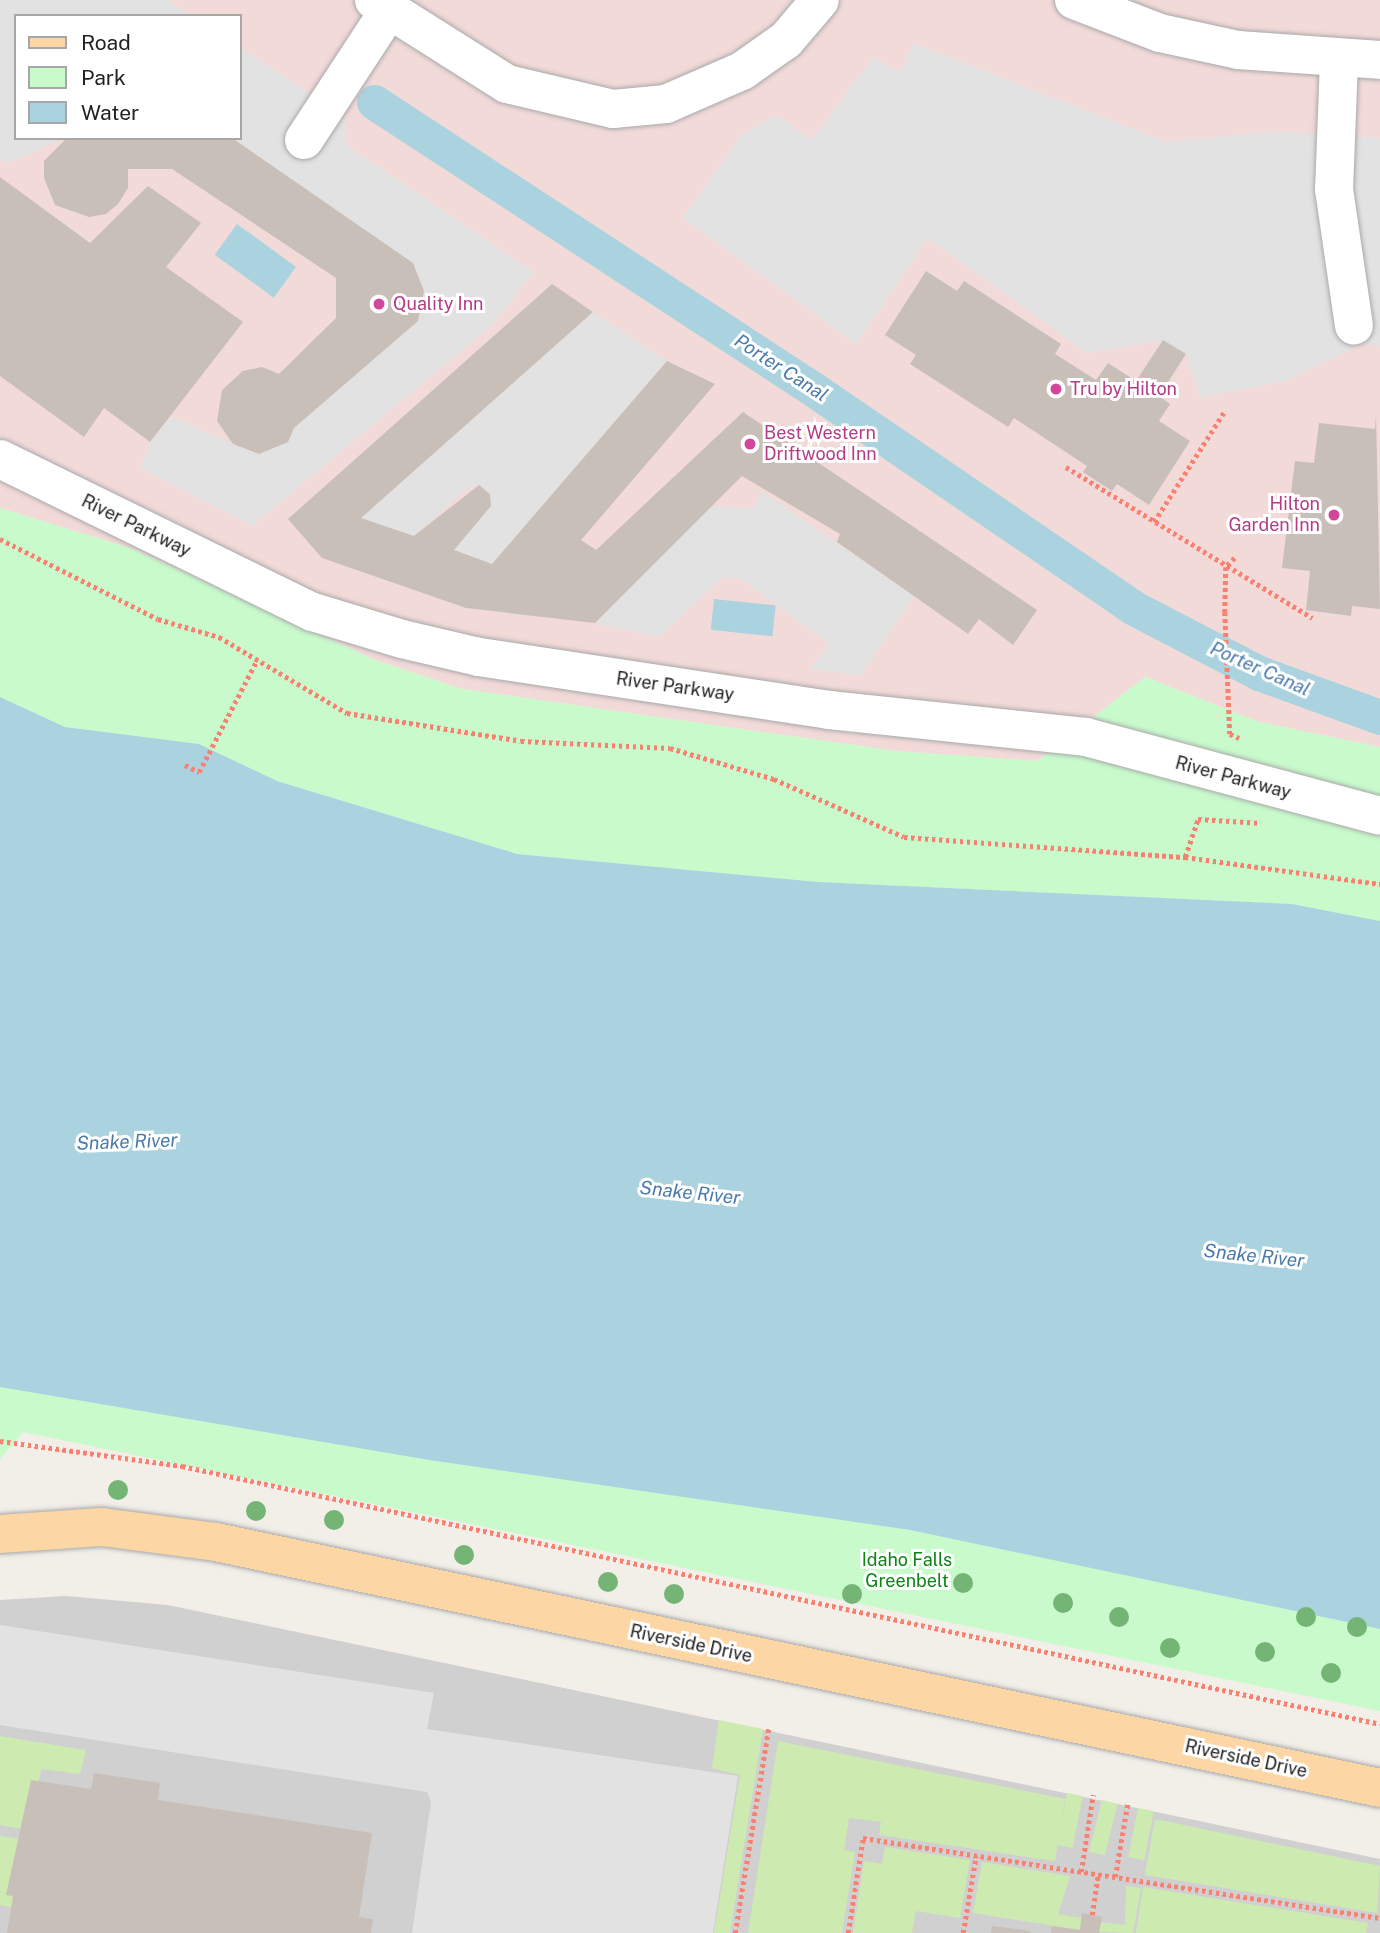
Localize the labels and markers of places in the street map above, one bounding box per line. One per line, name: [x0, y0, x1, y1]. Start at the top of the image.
place label: Quality Inn: [393, 293, 484, 315]
marker: Quality Inn: [371, 296, 387, 312]
place label: Tru by Hilton: [1070, 378, 1177, 400]
marker: Tru by Hilton: [1048, 381, 1064, 397]
place label: Best Western Driftwood Inn: [764, 423, 877, 466]
marker: Best Western Driftwood Inn: [742, 436, 758, 452]
place label: Hilton Garden Inn: [1228, 494, 1320, 536]
marker: Hilton Garden Inn: [1326, 507, 1342, 523]

